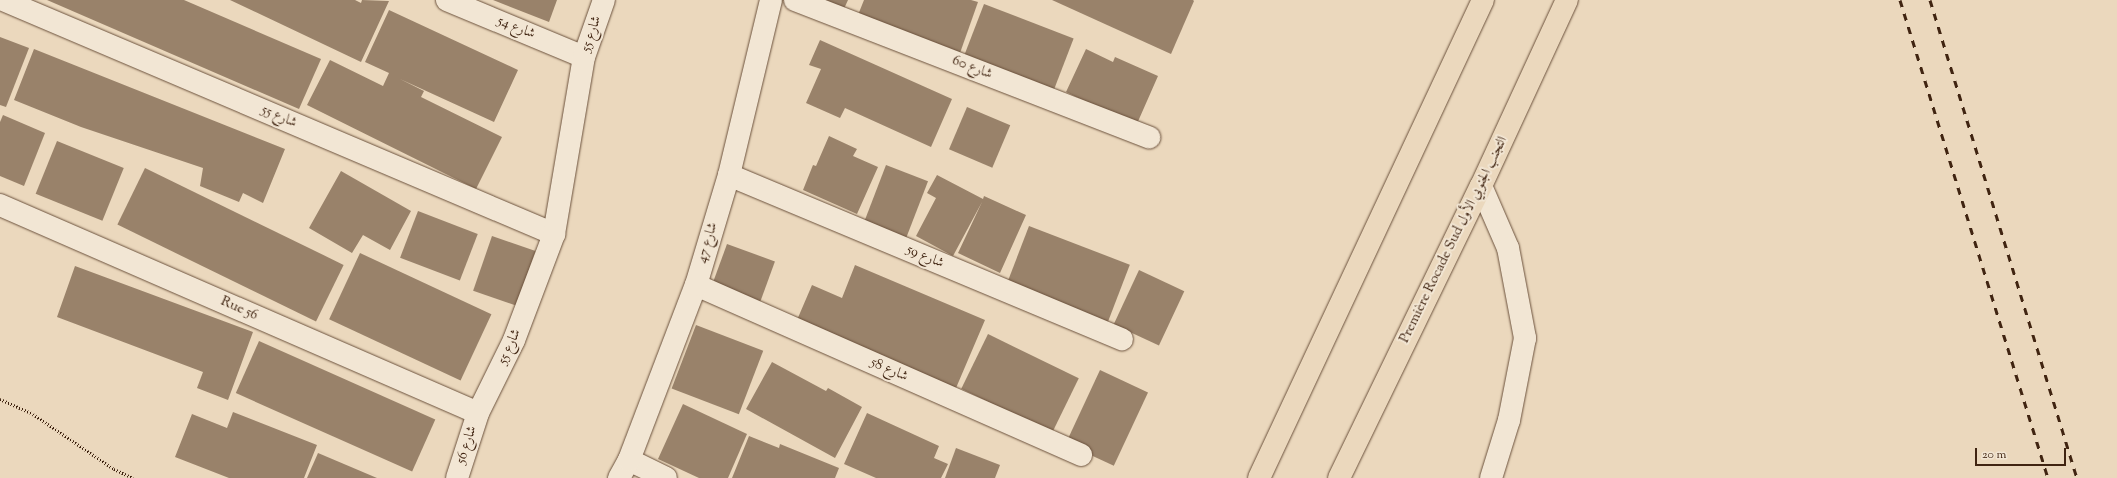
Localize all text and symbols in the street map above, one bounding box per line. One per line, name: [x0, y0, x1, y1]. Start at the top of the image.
street label: شارع 54: [495, 13, 537, 43]
street label: شارع 55: [578, 14, 606, 54]
street label: شارع 60: [950, 53, 994, 83]
street label: شارع 55: [259, 102, 299, 132]
street label: Première Rocade Sud التجنب الجنوبي الأول: [1397, 134, 1511, 346]
street label: شارع 47: [694, 221, 722, 265]
street label: شارع 59: [904, 242, 946, 272]
street label: Rue 56: [218, 293, 260, 325]
street label: شارع 55: [495, 327, 525, 367]
street label: شارع 58: [868, 354, 910, 386]
street label: شارع 56: [453, 424, 481, 466]
scale bar: [1977, 440, 2068, 466]
text: 20 m: [1982, 446, 2006, 464]

